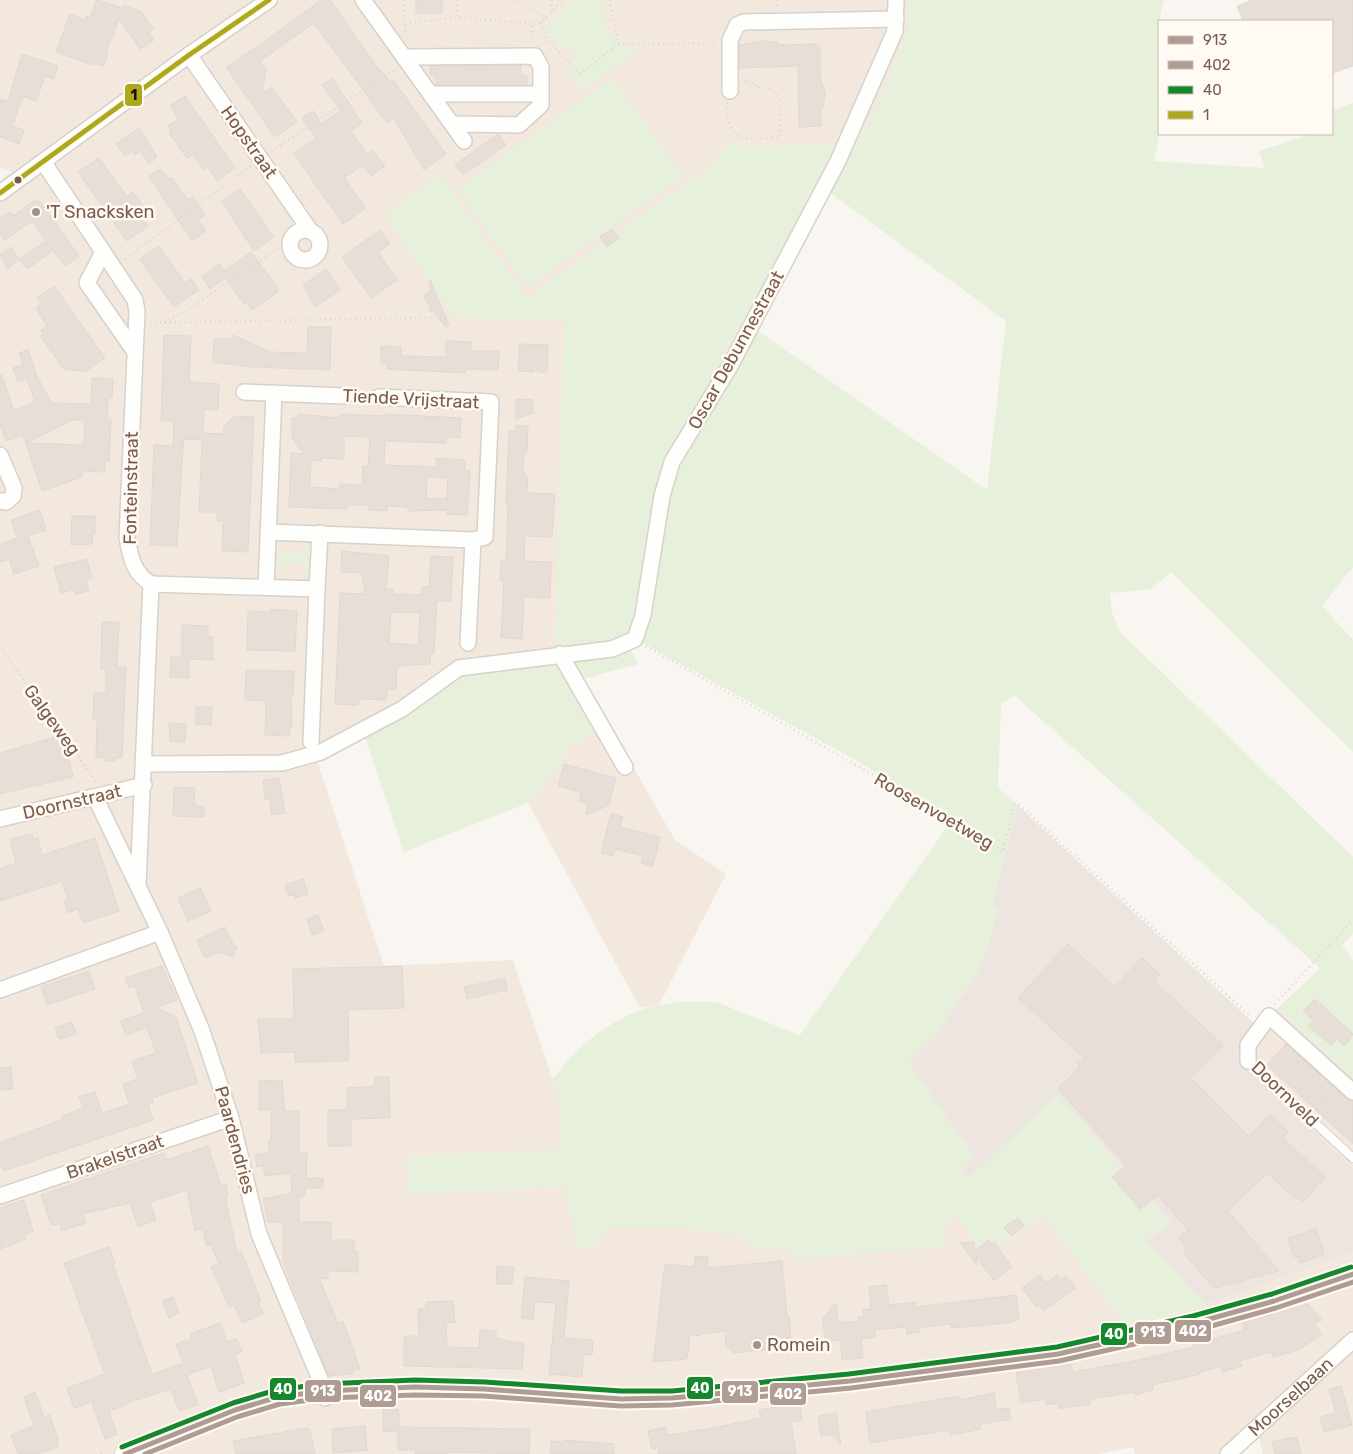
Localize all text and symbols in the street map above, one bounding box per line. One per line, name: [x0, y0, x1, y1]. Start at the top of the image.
legend: [1158, 20, 1333, 135]
text: 913: [1203, 31, 1227, 49]
text: 402: [1203, 56, 1231, 74]
text: 40: [1203, 81, 1222, 99]
line badge: 1: [124, 83, 143, 107]
text: 1: [131, 87, 138, 104]
street label: Hopstraat: [216, 101, 282, 183]
text: 1: [1203, 106, 1209, 124]
unlabelled marker: [13, 175, 23, 185]
place label: 'T Snacksken: [46, 201, 154, 223]
marker: 'T Snacksken: [30, 206, 42, 218]
street label: Oscar Debunnestraat: [683, 267, 789, 433]
street label: Tiende Vrijstraat: [342, 384, 480, 414]
street label: Fonteinstraat: [119, 431, 143, 545]
street label: Galgeweg: [19, 680, 85, 760]
street label: Roosenvoetweg: [870, 768, 998, 854]
street label: Doornstraat: [21, 780, 123, 824]
street label: Doornveld: [1247, 1056, 1323, 1132]
street label: Paardendries: [210, 1084, 260, 1196]
street label: Brakelstraat: [63, 1130, 167, 1184]
line badge: 402: [1174, 1319, 1212, 1343]
line badge: 913: [1134, 1321, 1172, 1345]
line badge: 40: [1100, 1322, 1128, 1346]
text: 402: [1179, 1323, 1207, 1340]
text: 913: [1140, 1324, 1166, 1341]
text: 40: [1104, 1326, 1124, 1343]
place label: Romein: [767, 1334, 830, 1356]
marker: Romein: [751, 1339, 763, 1351]
street label: Moorselbaan: [1244, 1353, 1338, 1441]
line badge: 40: [686, 1376, 714, 1400]
line badge: 40: [269, 1377, 297, 1401]
line badge: 913: [304, 1379, 342, 1403]
text: 40: [690, 1380, 710, 1397]
line badge: 913: [721, 1380, 759, 1404]
text: 40: [273, 1381, 293, 1398]
line badge: 402: [769, 1382, 807, 1406]
text: 913: [310, 1383, 336, 1400]
text: 913: [727, 1383, 753, 1400]
line badge: 402: [359, 1384, 397, 1408]
text: 402: [774, 1386, 802, 1403]
text: 402: [364, 1388, 392, 1405]

